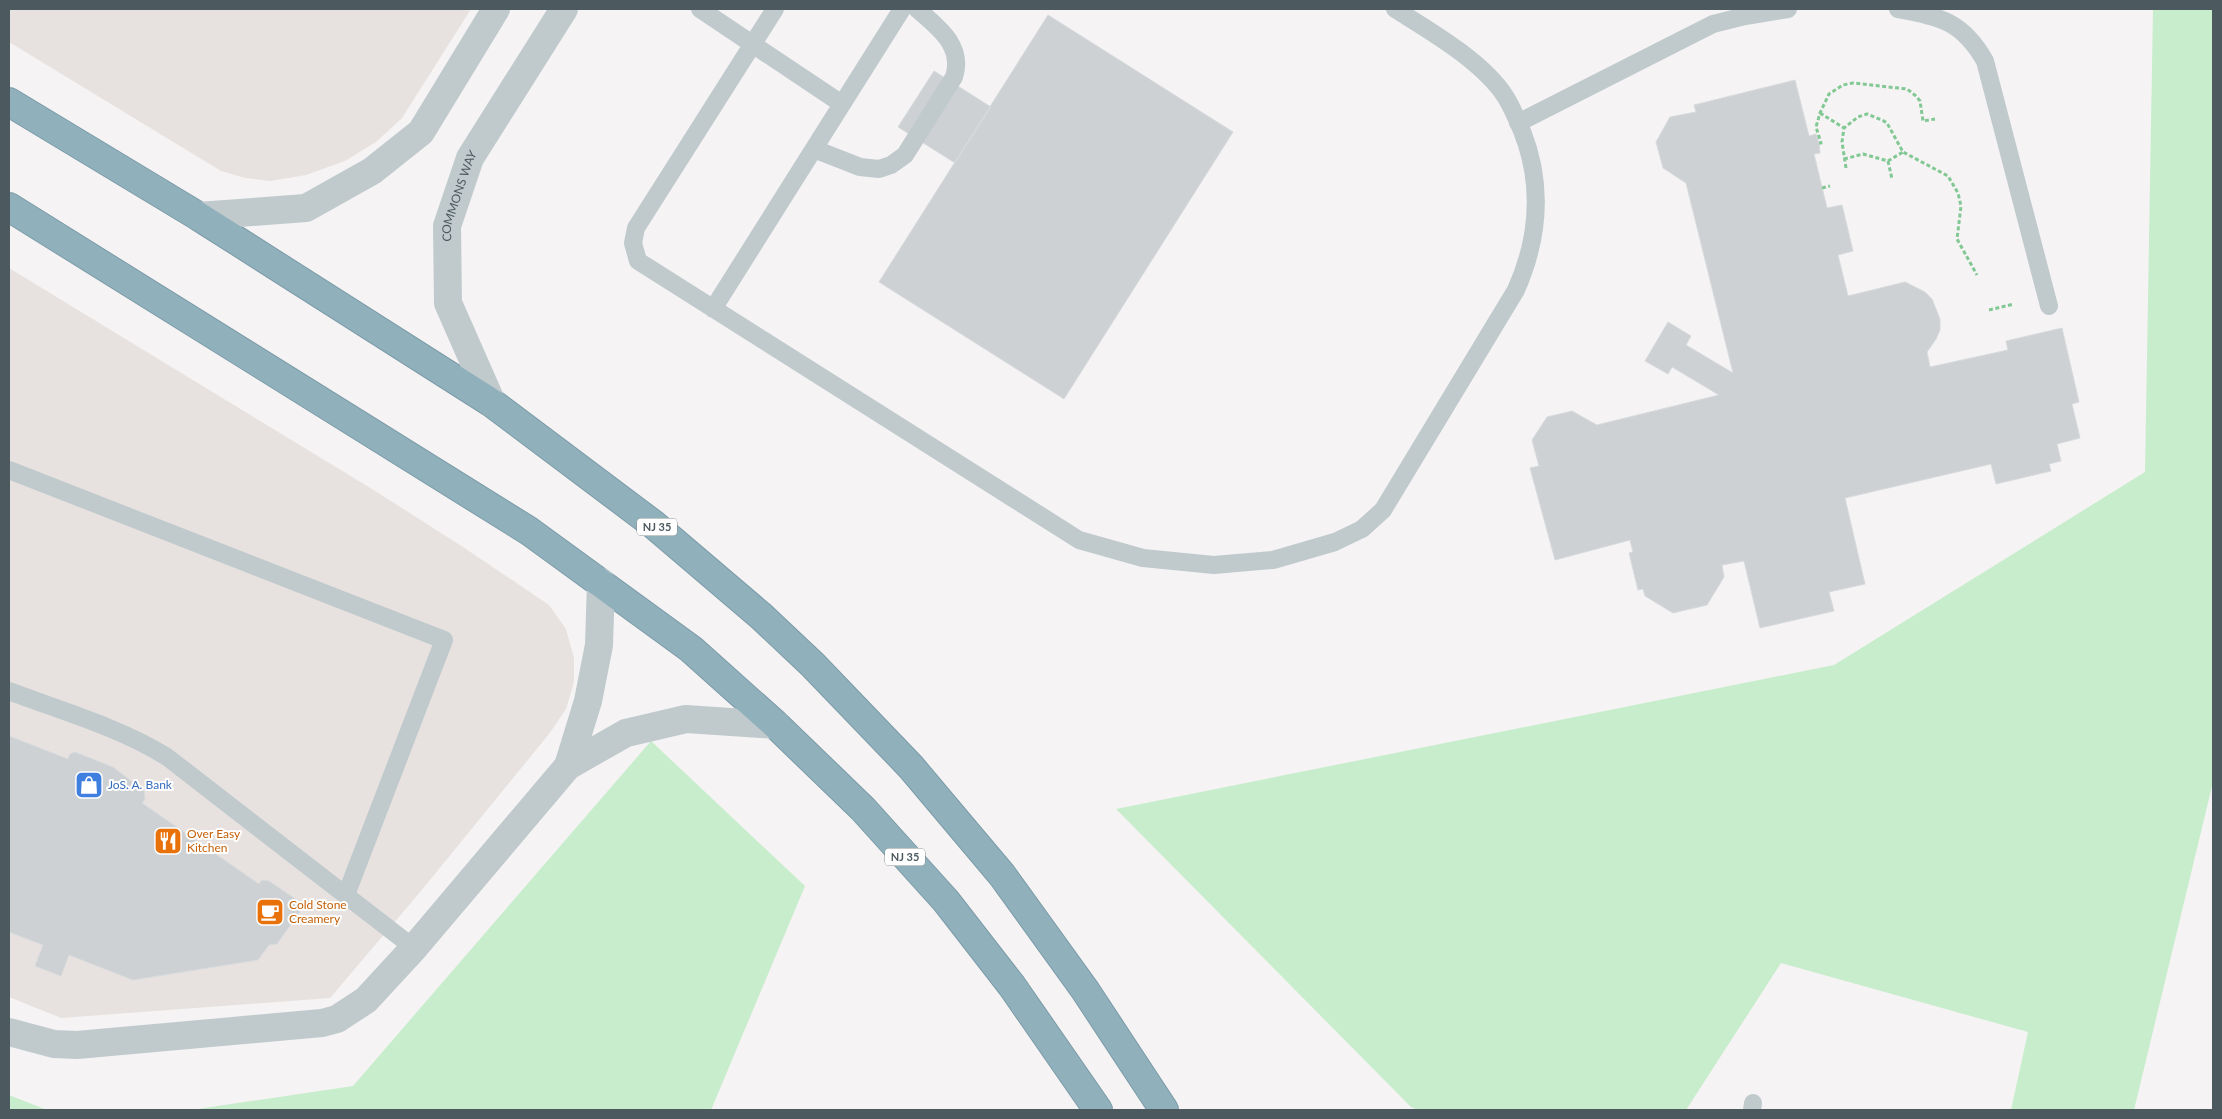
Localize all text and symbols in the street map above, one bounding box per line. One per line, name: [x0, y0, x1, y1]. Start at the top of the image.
street label: COMMONS WAY: [439, 147, 480, 242]
road number: NJ 35: [637, 518, 677, 536]
shop icon: JoS. A. Bank: [74, 770, 104, 800]
place label: JoS. A. Bank: [108, 777, 173, 792]
restaurant icon: Over Easy Kitchen: [153, 826, 183, 856]
place label: Over Easy Kitchen: [187, 826, 241, 855]
road number: NJ 35: [885, 849, 925, 866]
cafe icon: Cold Stone Creamery: [255, 897, 285, 927]
place label: Cold Stone Creamery: [289, 897, 347, 926]

